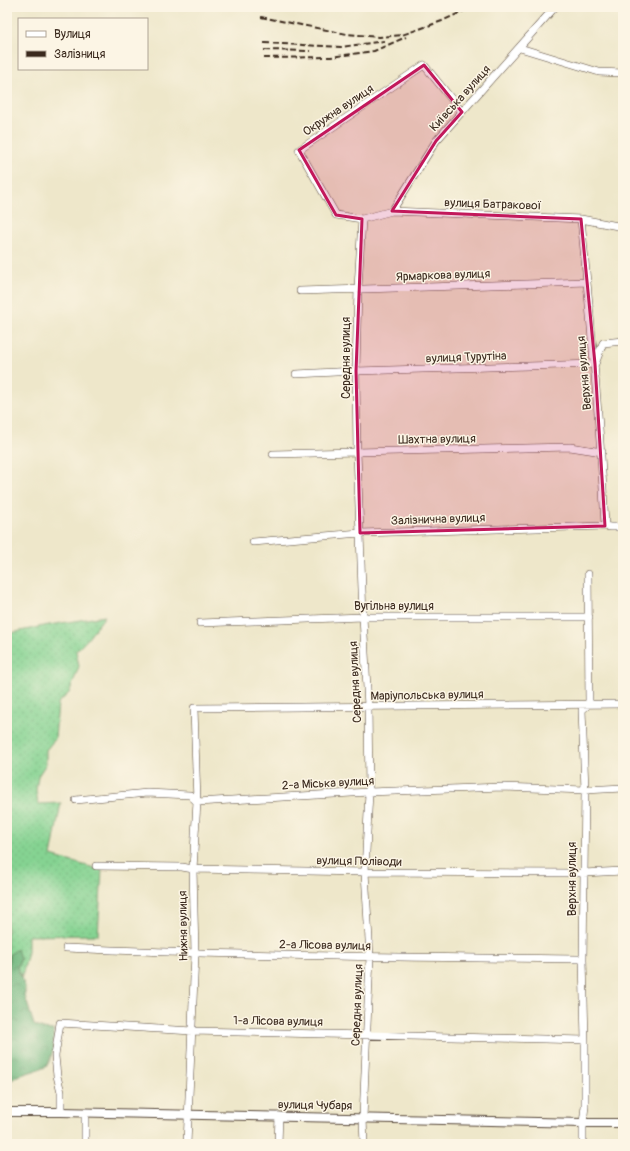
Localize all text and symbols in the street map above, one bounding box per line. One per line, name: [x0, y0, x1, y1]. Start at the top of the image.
legend: [18, 18, 148, 70]
text: Вулиця: [54, 27, 91, 42]
text: Залізниця: [54, 47, 106, 62]
street label: Київська вулиця: [427, 62, 494, 135]
street label: Окружна вулиця: [300, 81, 377, 140]
street label: вулиця Батракової: [444, 195, 542, 214]
street label: Ярмаркова вулиця: [396, 266, 491, 285]
street label: Середня вулиця: [339, 317, 354, 399]
street label: Верхня вулиця: [574, 335, 595, 411]
street label: вулиця Турутіна: [425, 349, 507, 366]
street label: Шахтна вулиця: [398, 431, 476, 448]
street label: Залізнична вулиця: [391, 510, 486, 529]
street label: Вугільна вулиця: [354, 599, 434, 614]
street label: Середня вулиця: [346, 640, 365, 723]
street label: Маріупольська вулиця: [370, 687, 484, 704]
street label: 2-а Міська вулиця: [281, 774, 375, 793]
street label: Верхня вулиця: [565, 841, 580, 916]
street label: вулиця Поліводи: [316, 853, 402, 870]
street label: Нижня вулиця: [175, 890, 192, 961]
street label: 2-а Лісова вулиця: [279, 937, 371, 954]
street label: Середня вулиця: [349, 963, 366, 1046]
street label: 1-а Лісова вулиця: [233, 1013, 323, 1030]
street label: вулиця Чубаря: [278, 1097, 353, 1114]

